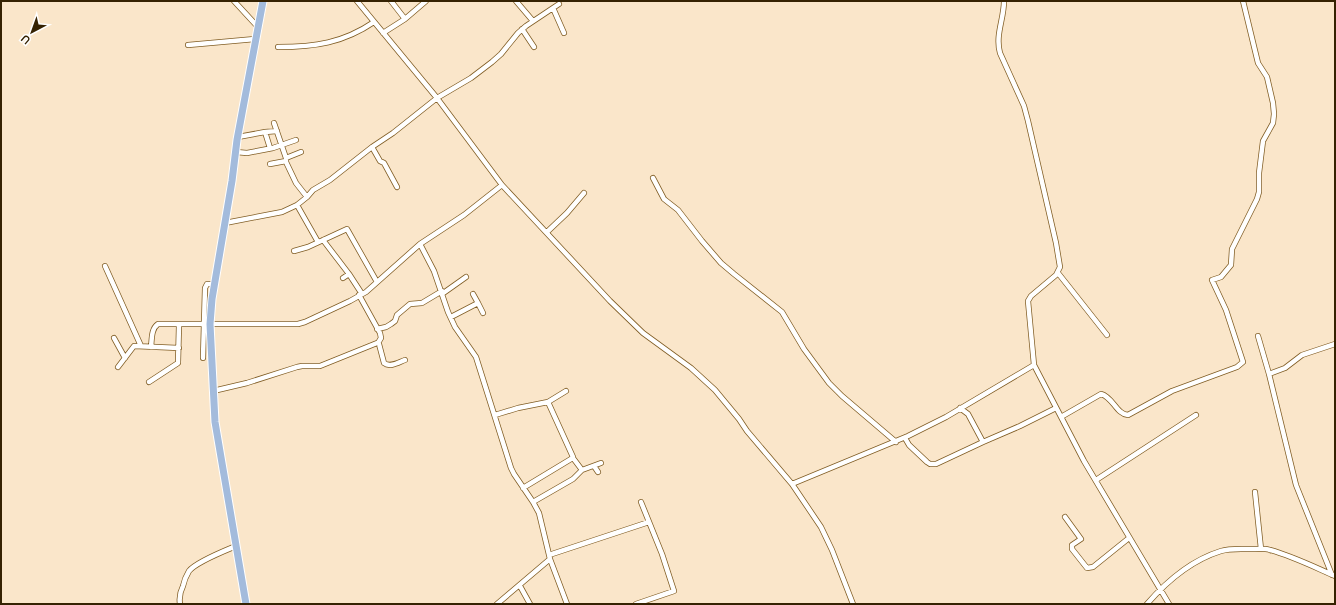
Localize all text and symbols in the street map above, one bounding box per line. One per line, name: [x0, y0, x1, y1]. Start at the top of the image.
north arrow: [12, 12, 52, 52]
text: U: [18, 31, 34, 47]

